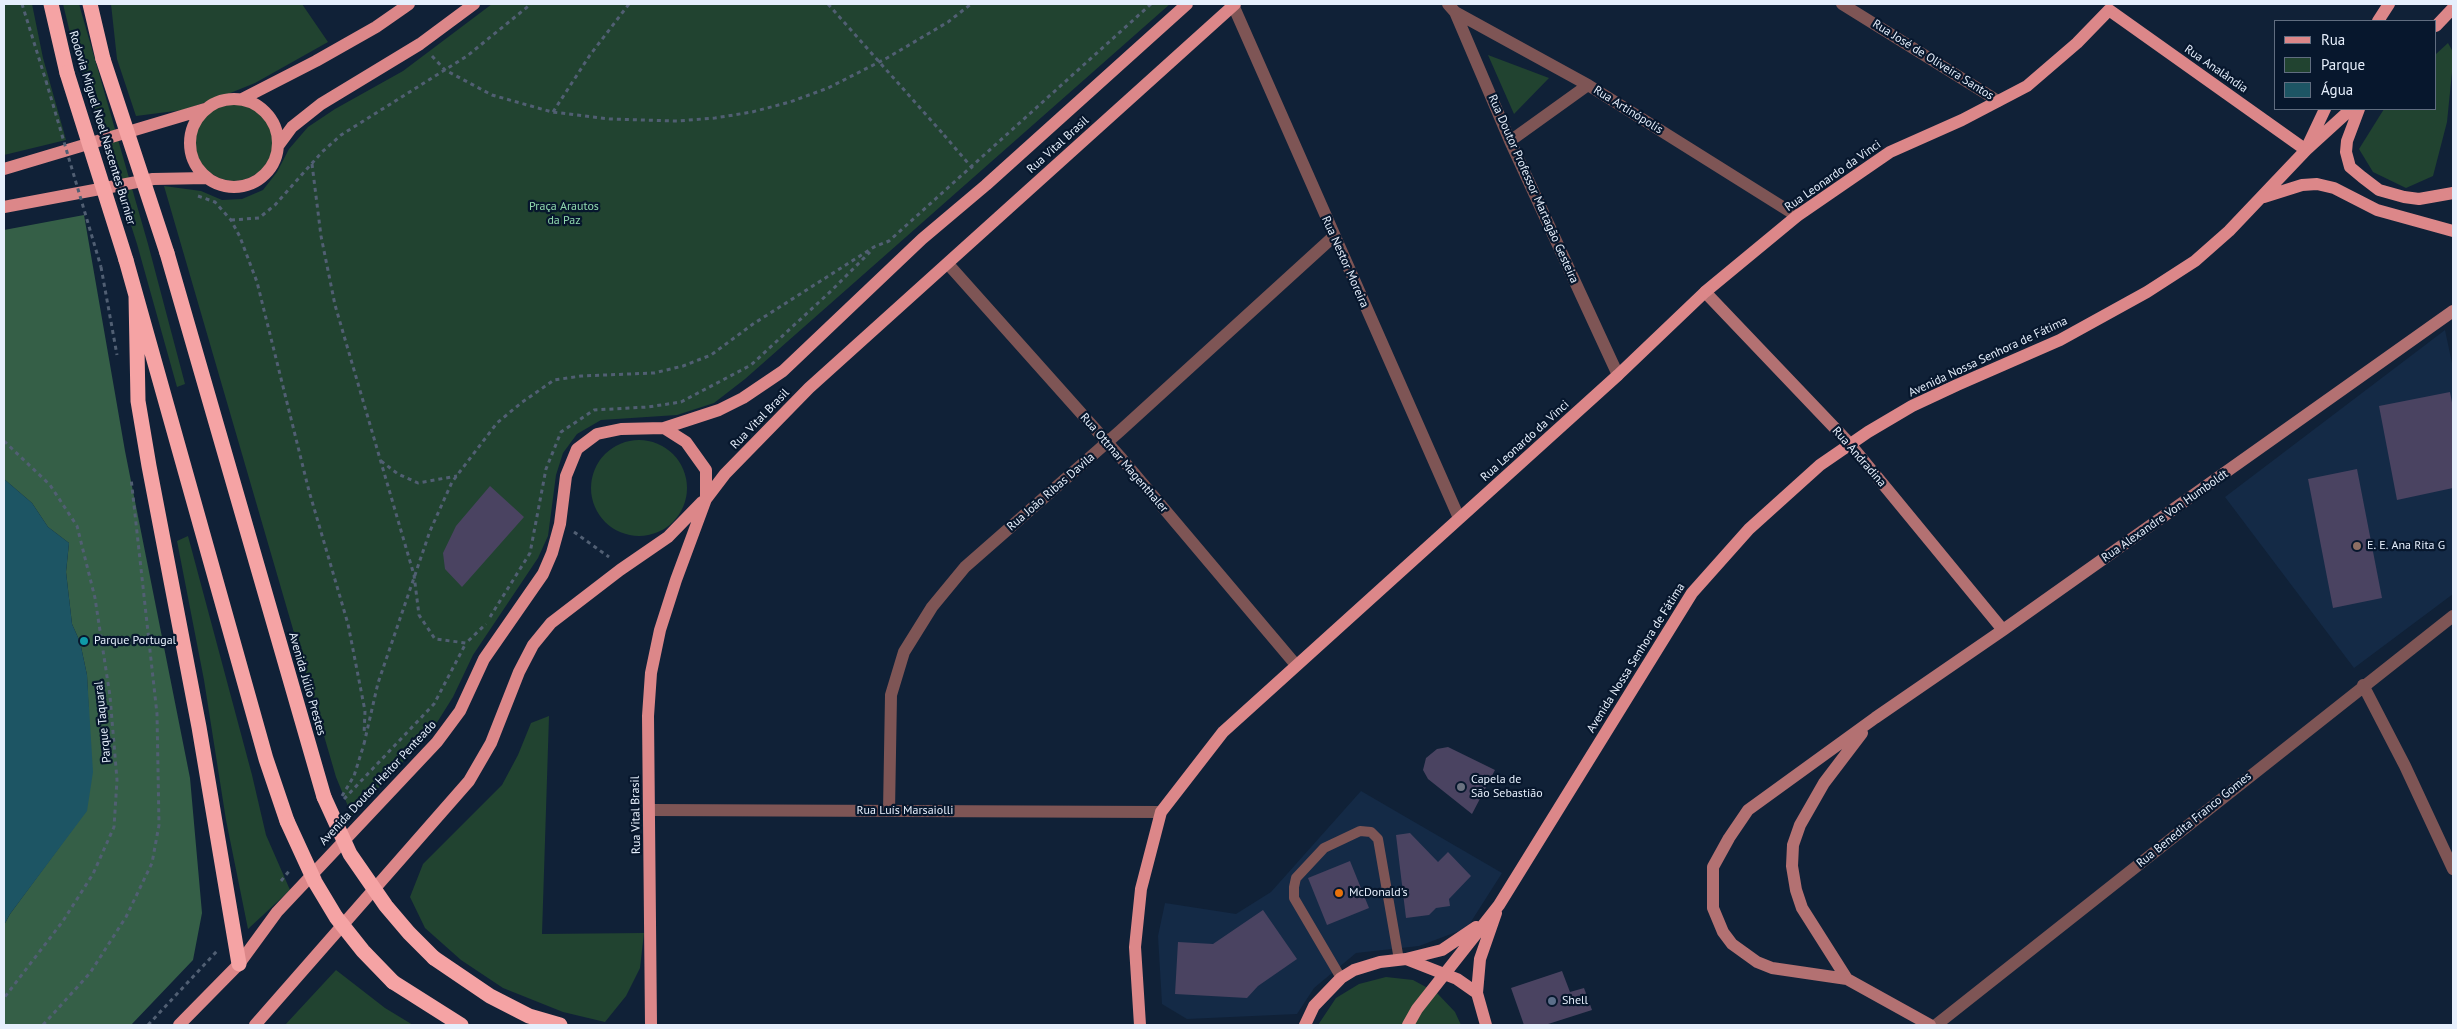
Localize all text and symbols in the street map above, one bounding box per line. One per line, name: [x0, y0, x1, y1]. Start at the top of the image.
street label: Rua José de Oliveira Santos: [1870, 17, 1996, 103]
legend: [2274, 20, 2437, 110]
street label: Rodovia Miguel Noel Nascentes Burnier: [66, 29, 138, 227]
text: Rua: [2321, 30, 2345, 49]
street label: Rua Analândia: [2182, 42, 2250, 96]
text: Parque: [2321, 55, 2365, 74]
text: Água: [2321, 80, 2353, 99]
street label: Rua Artinópolis: [1591, 83, 1665, 137]
street label: Rua Doutor Professor Martagão Gesteira: [1485, 92, 1581, 286]
street label: Rua Vital Brasil: [1024, 113, 1092, 177]
street label: Rua Leonardo da Vinci: [1782, 137, 1884, 215]
park label: Praça Arautos da Paz: [529, 200, 599, 228]
street label: Rua Nestor Moreira: [1318, 214, 1372, 310]
street label: Avenida Nossa Senhora de Fátima: [1906, 314, 2070, 400]
street label: Rua Vital Brasil: [728, 386, 792, 452]
street label: Rua Leonardo da Vinci: [1478, 397, 1572, 485]
street label: Rua Ottmar Magenthaler: [1077, 410, 1171, 516]
street label: Rua Andradina: [1829, 424, 1889, 490]
street label: Rua João Ribas Davila: [1004, 450, 1098, 534]
street label: Rua Alexandre Von Humboldt: [2099, 467, 2231, 565]
place label: E. E. Ana Rita G: [2367, 539, 2445, 553]
marker: E. E. Ana Rita G: [2351, 540, 2363, 552]
street label: Avenida Nossa Senhora de Fátima: [1584, 581, 1688, 735]
street label: Avenida Júlio Prestes: [285, 631, 329, 737]
place label: Parque Portugal: [94, 634, 176, 648]
marker: Parque Portugal: [78, 635, 90, 647]
street label: Parque Taquaral: [92, 680, 114, 764]
street label: Avenida Doutor Heitor Penteado: [316, 718, 440, 848]
street label: Rua Benedita Franco Gomes: [2134, 769, 2254, 871]
place label: Capela de São Sebastião: [1471, 773, 1543, 801]
street label: Rua Vital Brasil: [628, 776, 644, 854]
marker: Capela de São Sebastião: [1455, 781, 1467, 793]
street label: Rua Luís Marsaiolli: [857, 804, 953, 818]
place label: McDonald's: [1349, 886, 1408, 900]
marker: McDonald's: [1333, 887, 1345, 899]
place label: Shell: [1562, 994, 1588, 1008]
marker: Shell: [1546, 995, 1558, 1007]

